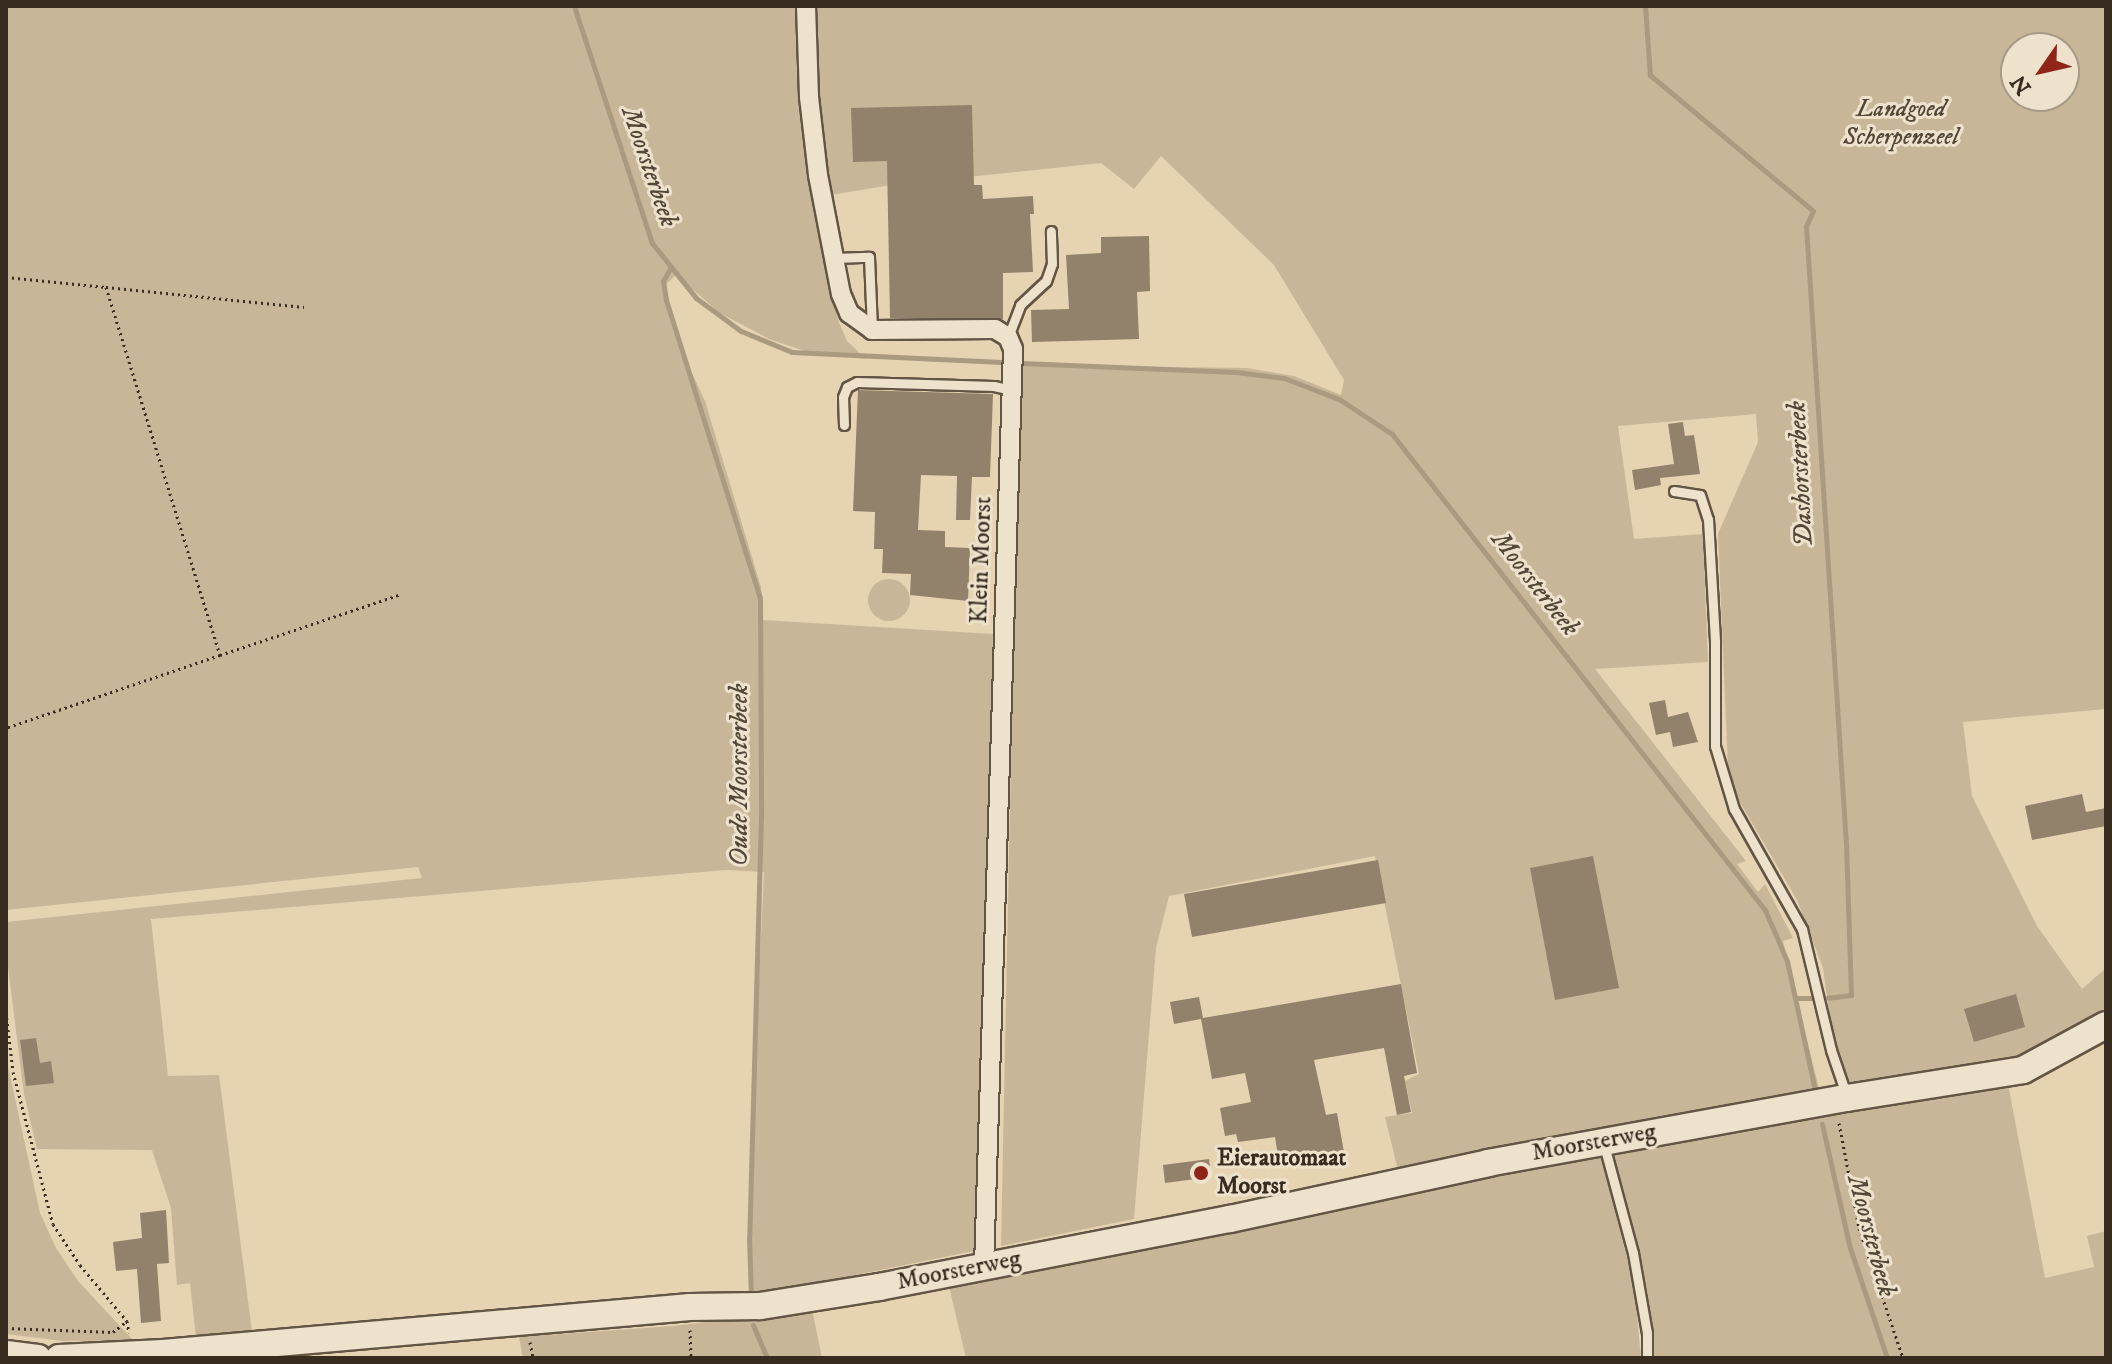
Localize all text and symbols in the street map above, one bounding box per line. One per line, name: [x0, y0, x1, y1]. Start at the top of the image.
north arrow: [2000, 32, 2080, 112]
text: N: [2005, 70, 2038, 100]
park label: Landgoed Scherpenzeel: [1843, 96, 1959, 152]
water label: Moorsterbeek: [614, 103, 684, 231]
water label: Dashorsterbeek: [1782, 400, 1820, 548]
street label: Klein Moorst: [965, 496, 999, 624]
water label: Moorsterbeek: [1484, 525, 1586, 643]
water label: Oude Moorsterbeek: [724, 684, 756, 866]
street label: Moorsterweg: [1530, 1118, 1658, 1168]
place label: Eierautomaat Moorst: [1217, 1145, 1346, 1201]
marker: Eierautomaat Moorst: [1192, 1164, 1210, 1182]
water label: Moorsterbeek: [1840, 1172, 1902, 1300]
street label: Moorsterweg: [895, 1245, 1023, 1297]

